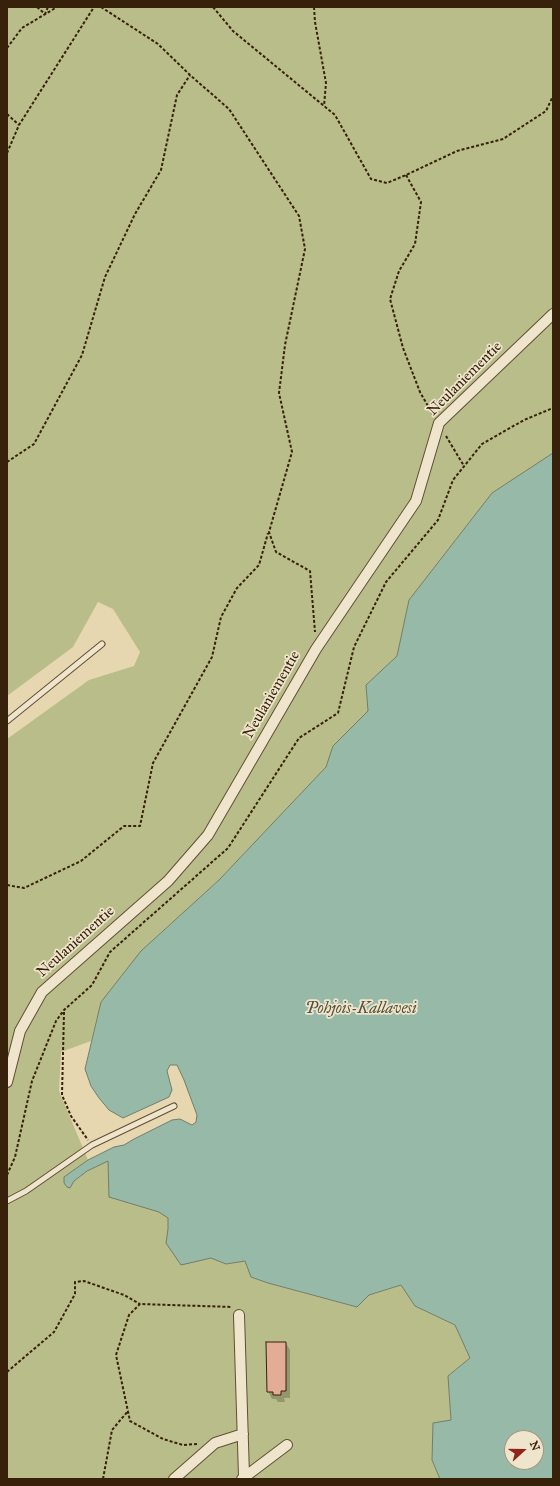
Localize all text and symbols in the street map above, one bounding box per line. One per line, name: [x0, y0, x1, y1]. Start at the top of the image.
street label: Neulaniementie: [424, 338, 506, 420]
street label: Neulaniementie: [240, 648, 304, 742]
street label: Neulaniementie: [34, 903, 118, 981]
water label: Pohjois-Kallavesi: [305, 999, 417, 1019]
north arrow: [504, 1430, 544, 1470]
text: N: [527, 1439, 542, 1453]

